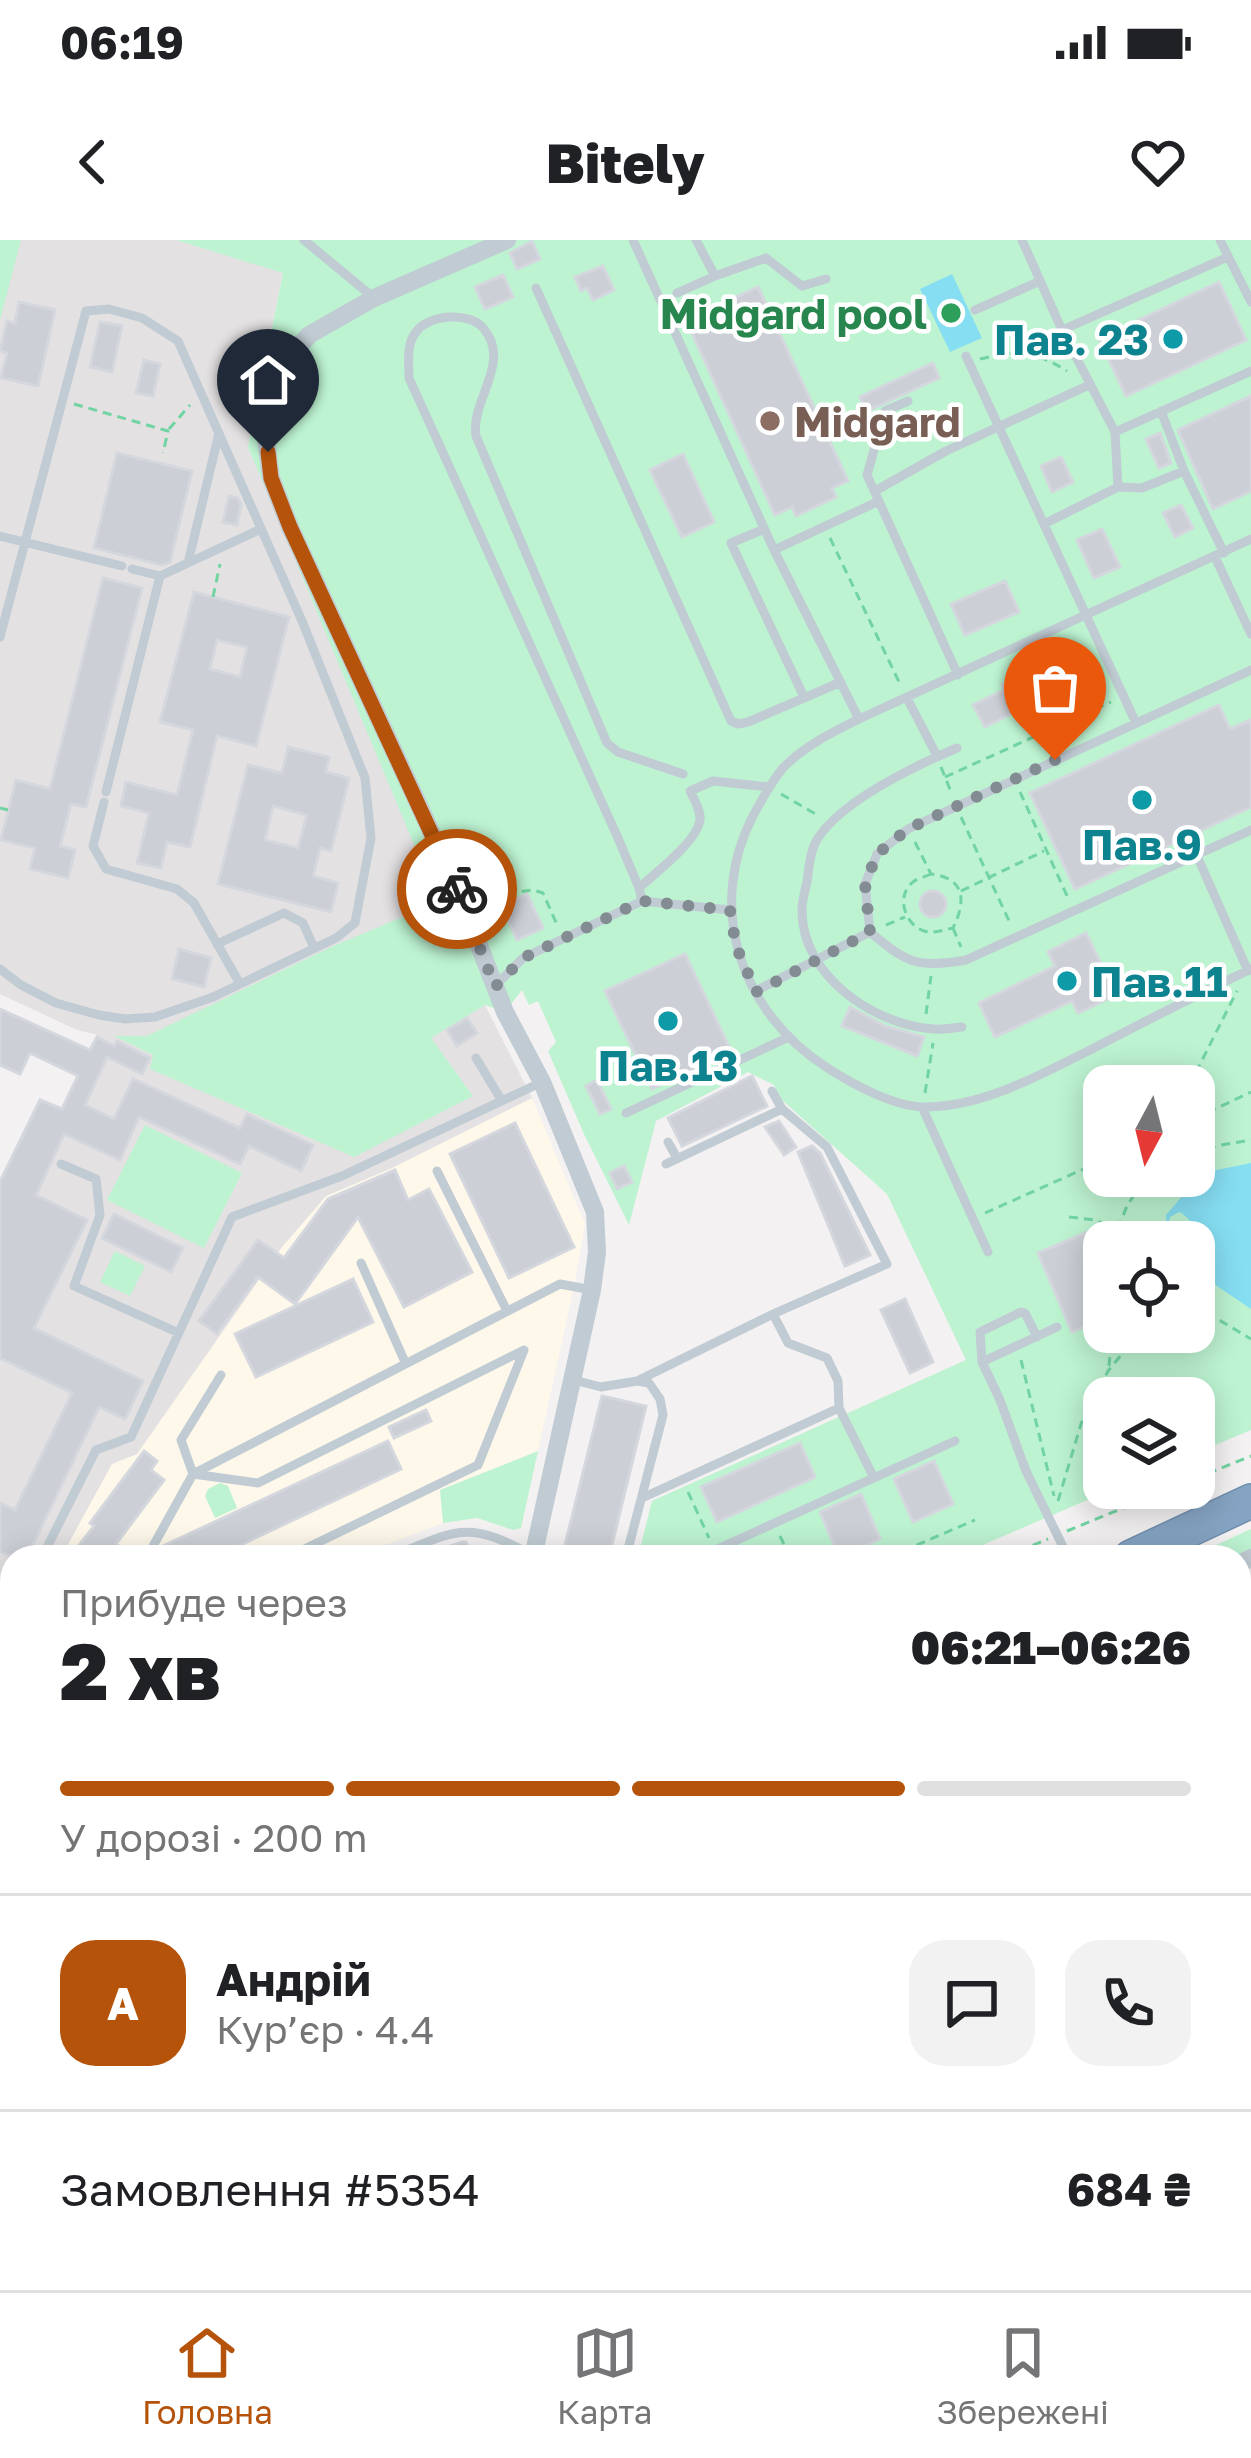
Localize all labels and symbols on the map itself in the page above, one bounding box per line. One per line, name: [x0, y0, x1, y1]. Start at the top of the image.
place label: Midgard pool: [660, 288, 927, 338]
marker: Midgard pool: [938, 300, 964, 326]
place label: Пав. 23: [994, 314, 1149, 364]
marker: Пав. 23: [1160, 326, 1186, 352]
pin: [217, 329, 319, 452]
place label: Midgard: [794, 396, 961, 446]
marker: Midgard: [757, 408, 783, 434]
pin: [1004, 637, 1106, 760]
marker: Пав.9: [1129, 787, 1155, 813]
place label: Пав.9: [1082, 819, 1202, 869]
courier: [397, 829, 517, 949]
place label: Пав.11: [1091, 956, 1228, 1006]
marker: Пав.11: [1054, 968, 1080, 994]
marker: Пав.13: [655, 1008, 681, 1034]
place label: Пав.13: [598, 1040, 738, 1090]
north arrow: [1083, 1065, 1215, 1197]

